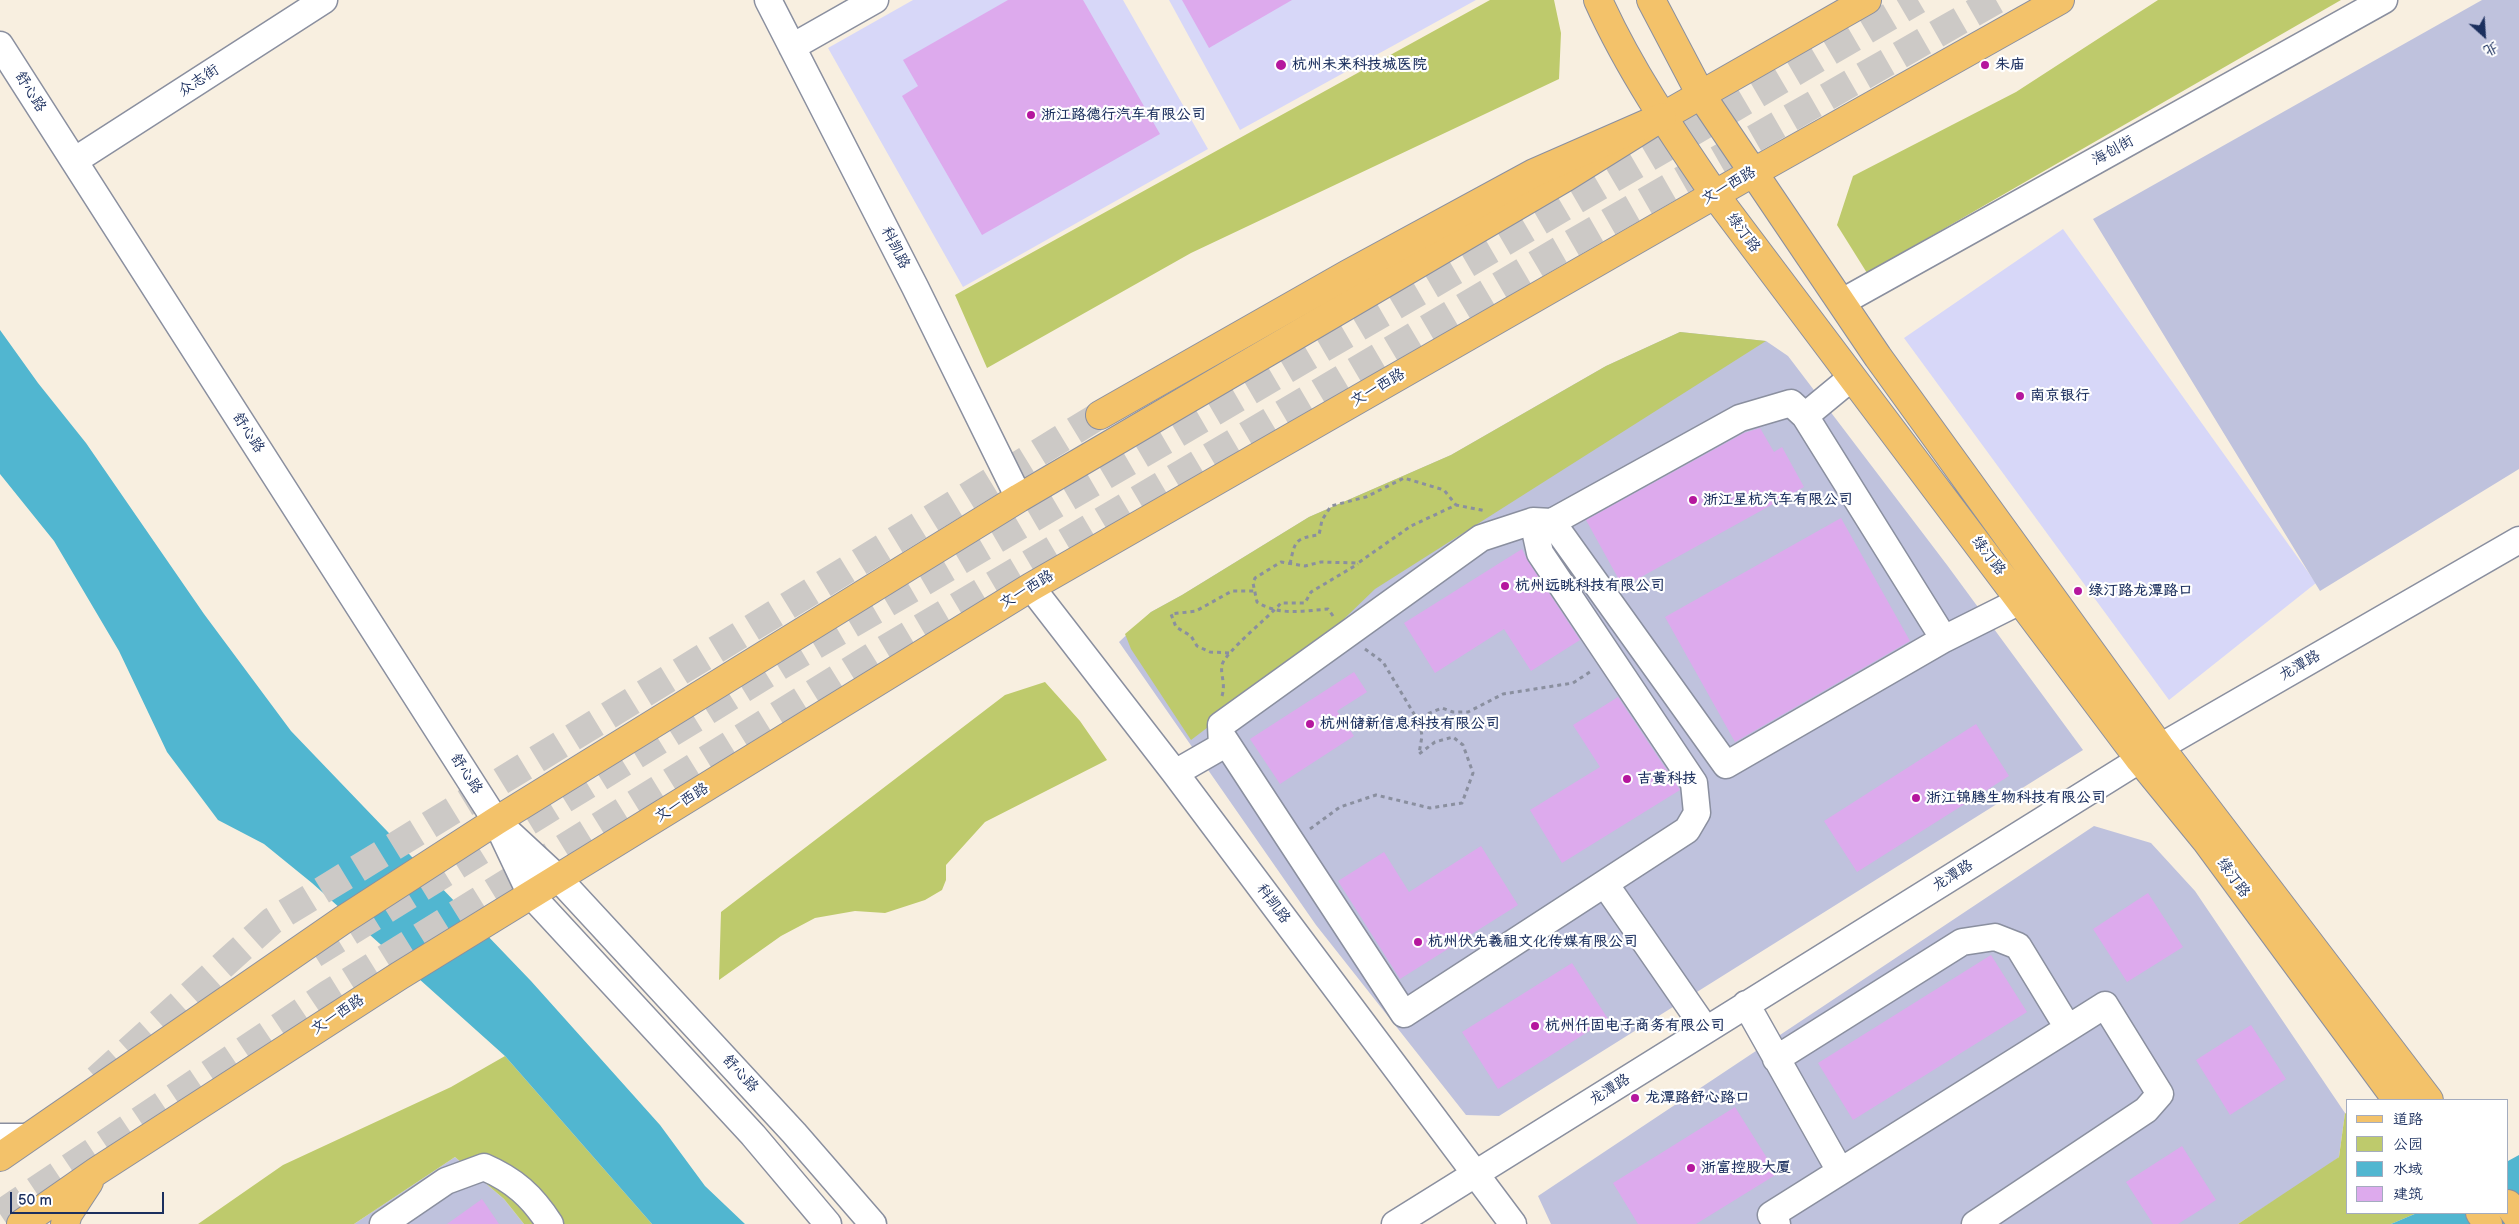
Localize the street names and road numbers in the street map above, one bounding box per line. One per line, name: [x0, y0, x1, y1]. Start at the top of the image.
street label: 众志街: [175, 61, 223, 101]
street label: 舒心路: [10, 68, 50, 116]
street label: 海创街: [2089, 132, 2137, 170]
street label: 文一西路: [1699, 163, 1759, 209]
street label: 绿汀路: [1722, 210, 1764, 256]
street label: 科凯路: [877, 224, 913, 272]
street label: 文一西路: [1348, 365, 1408, 411]
street label: 舒心路: [228, 409, 268, 457]
street label: 绿汀路: [1967, 533, 2009, 579]
street label: 文一西路: [997, 567, 1057, 613]
street label: 龙潭路: [2276, 647, 2324, 685]
street label: 舒心路: [446, 750, 486, 798]
street label: 文一西路: [652, 779, 712, 827]
street label: 绿汀路: [2212, 855, 2254, 901]
street label: 龙潭路: [1929, 856, 1977, 896]
street label: 科凯路: [1252, 881, 1294, 927]
street label: 文一西路: [308, 991, 368, 1039]
street label: 舒心路: [718, 1051, 762, 1097]
street label: 龙潭路: [1586, 1070, 1634, 1110]

